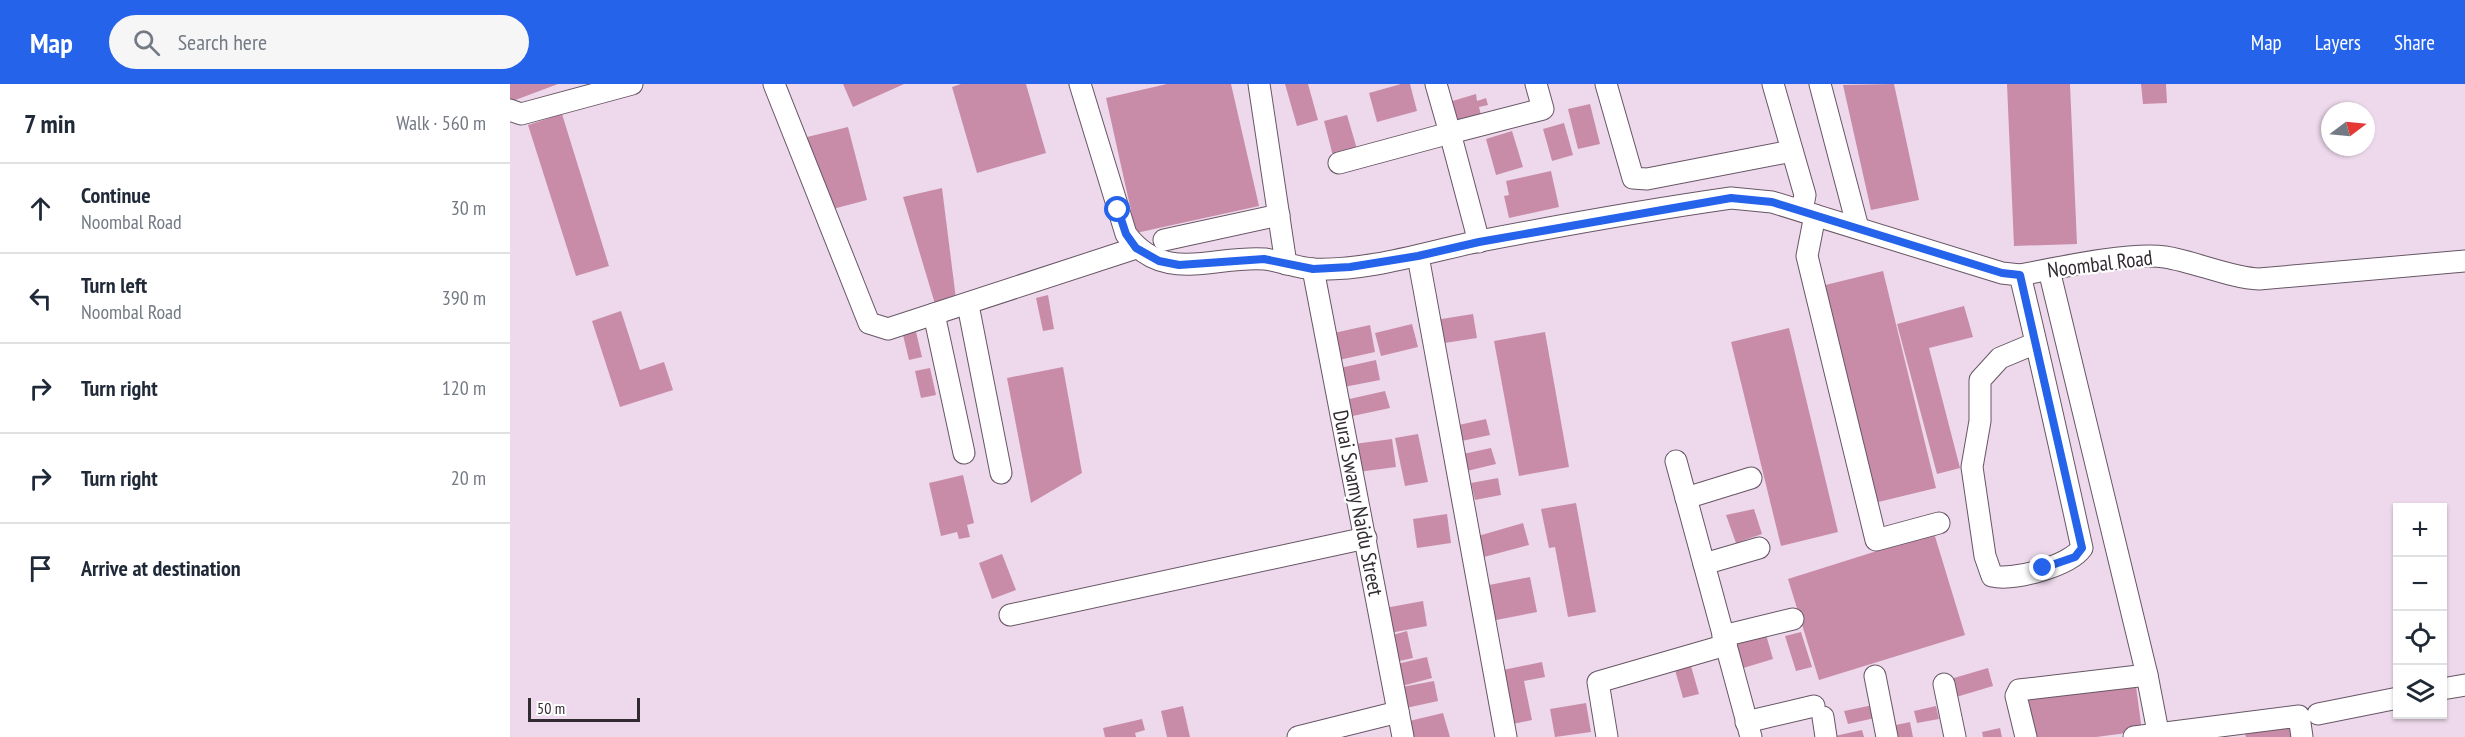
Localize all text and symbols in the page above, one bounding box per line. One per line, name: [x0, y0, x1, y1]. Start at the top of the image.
search box: [109, 15, 529, 69]
text: Map: [30, 24, 73, 61]
icon: search: [130, 26, 163, 59]
text: Search here: [178, 28, 267, 56]
text: Map: [2251, 29, 2282, 56]
text: Layers: [2315, 29, 2361, 56]
text: Share: [2394, 29, 2435, 56]
north arrow: [2321, 102, 2375, 156]
text: 7 min: [24, 107, 75, 140]
text: Walk · 560 m: [396, 110, 486, 136]
text: Continue: [81, 181, 151, 209]
icon: ahead: [24, 192, 57, 225]
text: 30 m: [451, 195, 486, 221]
route start: [1104, 196, 1130, 222]
text: Noombal Road: [81, 209, 182, 235]
street label: Noombal Road: [2046, 244, 2154, 283]
text: Turn left: [81, 271, 147, 299]
icon: left: [24, 282, 57, 315]
text: 390 m: [442, 285, 486, 311]
text: Noombal Road: [81, 299, 182, 325]
icon: right: [24, 372, 57, 405]
text: Turn right: [81, 374, 158, 402]
text: 120 m: [442, 375, 486, 401]
street label: Durai Swamy Naidu Street: [1327, 408, 1390, 598]
icon: right: [24, 462, 57, 495]
text: Turn right: [81, 464, 158, 492]
text: 20 m: [451, 465, 486, 491]
map controls: [2393, 503, 2447, 719]
button: +: [2393, 503, 2447, 557]
icon: arrive: [24, 552, 57, 585]
text: Arrive at destination: [81, 554, 241, 582]
route end: [2029, 554, 2055, 580]
button: −: [2393, 557, 2447, 611]
button: locate: [2393, 611, 2447, 665]
button: layers: [2393, 665, 2447, 719]
scale bar: [528, 695, 640, 722]
text: 50 m: [537, 698, 565, 718]

